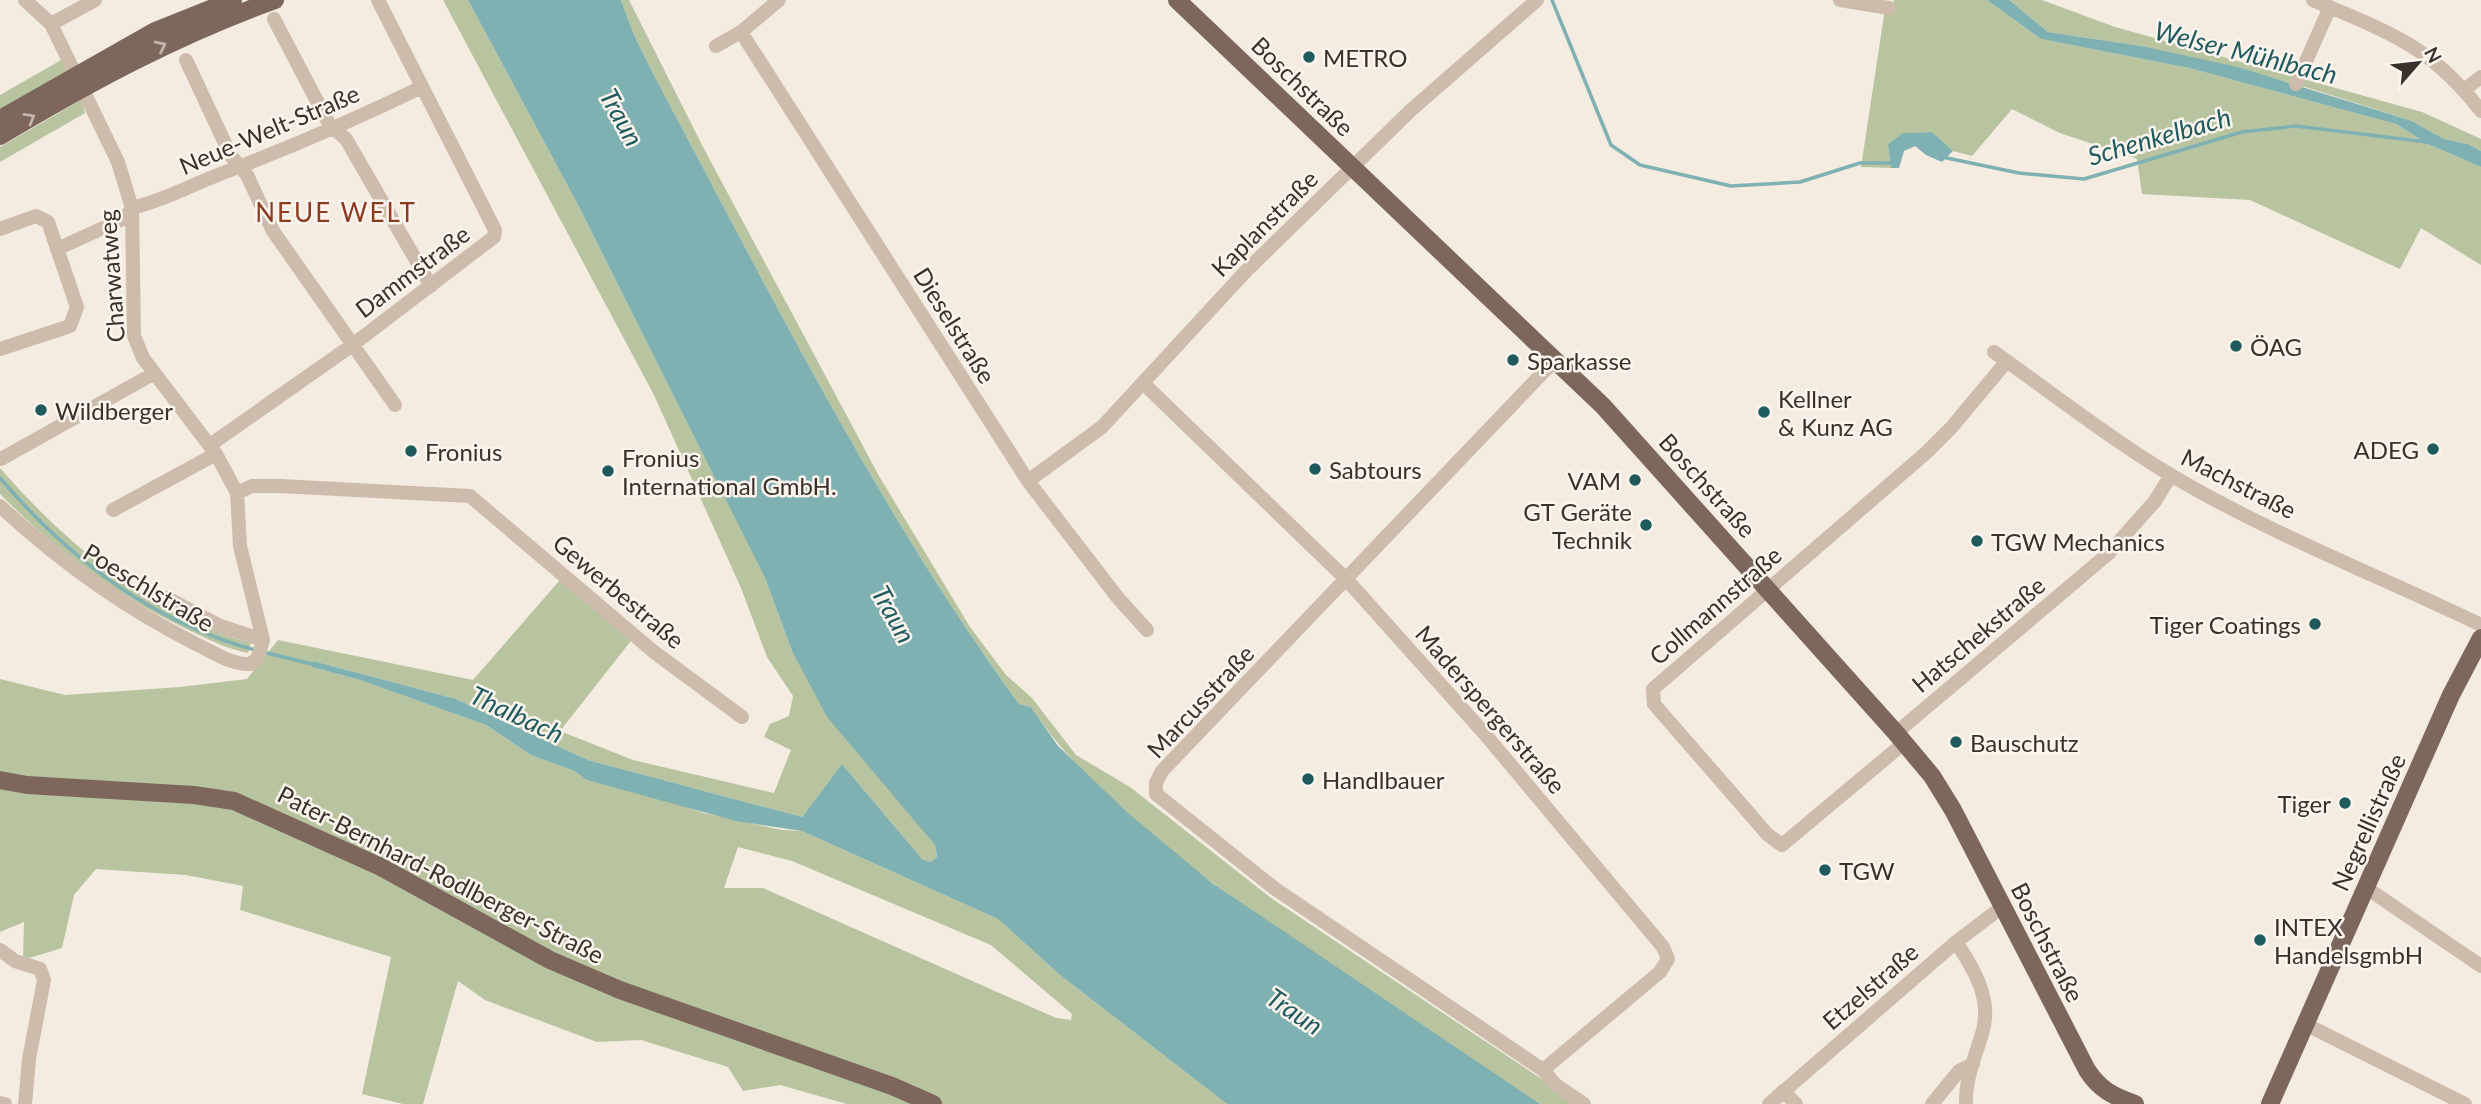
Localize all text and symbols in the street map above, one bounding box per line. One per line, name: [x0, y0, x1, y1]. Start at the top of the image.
water label: Welser Mühlbach: [2151, 14, 2341, 90]
north arrow: [2383, 28, 2453, 98]
street label: Boschstraße: [1246, 30, 1360, 142]
one-way arrow: [154, 40, 166, 54]
place label: METRO: [1323, 43, 1407, 72]
text: N: [2420, 43, 2447, 67]
marker: METRO: [1301, 49, 1317, 65]
street label: Neue-Welt-Straße: [175, 78, 363, 180]
water label: Traun: [593, 83, 651, 151]
water label: Schenkelbach: [2084, 100, 2234, 172]
one-way arrow: [23, 113, 36, 126]
street label: Kaplanstraße: [1205, 164, 1323, 282]
district label: NEUE WELT: [255, 196, 417, 228]
street label: Charwatweg: [92, 209, 130, 343]
street label: Dammstraße: [349, 219, 475, 323]
street label: Dieselstraße: [908, 262, 1002, 388]
place label: ÖAG: [2250, 332, 2302, 361]
marker: ÖAG: [2228, 338, 2244, 354]
place label: Sparkasse: [1527, 346, 1631, 375]
marker: Sparkasse: [1505, 352, 1521, 368]
place label: Kellner & Kunz AG: [1778, 384, 1893, 441]
place label: Wildberger: [55, 396, 173, 425]
marker: Wildberger: [33, 402, 49, 418]
marker: Kellner & Kunz AG: [1756, 404, 1772, 420]
street label: Boschstraße: [1654, 427, 1762, 543]
place label: ADEG: [2353, 435, 2419, 464]
place label: Fronius: [425, 437, 502, 466]
marker: ADEG: [2425, 441, 2441, 457]
street label: Machstraße: [2177, 442, 2301, 524]
marker: Fronius: [403, 443, 419, 459]
place label: Fronius International GmbH.: [622, 443, 837, 500]
place label: Sabtours: [1329, 455, 1422, 484]
marker: Sabtours: [1307, 461, 1323, 477]
marker: Fronius International GmbH.: [600, 463, 616, 479]
place label: VAM: [1568, 466, 1621, 495]
marker: VAM: [1627, 472, 1643, 488]
place label: GT Geräte Technik: [1523, 497, 1633, 554]
marker: GT Geräte Technik: [1638, 517, 1654, 533]
place label: TGW Mechanics: [1991, 527, 2165, 556]
street label: Gewerbestraße: [548, 528, 690, 654]
marker: TGW Mechanics: [1969, 533, 1985, 549]
street label: Poeschlstraße: [79, 537, 219, 637]
street label: Collmannstraße: [1643, 540, 1787, 670]
street label: Hatschekstraße: [1906, 570, 2050, 698]
water label: Traun: [865, 580, 923, 648]
place label: Tiger Coatings: [2150, 610, 2301, 639]
marker: Tiger Coatings: [2307, 616, 2323, 632]
street label: Maderspergerstraße: [1410, 619, 1572, 799]
street label: Marcusstraße: [1140, 639, 1260, 763]
water label: Thalbach: [465, 678, 569, 750]
place label: Bauschutz: [1970, 728, 2079, 757]
marker: Bauschutz: [1948, 734, 1964, 750]
street label: Negrellistraße: [2325, 749, 2411, 895]
place label: Handlbauer: [1322, 765, 1445, 794]
marker: Handlbauer: [1300, 771, 1316, 787]
street label: Pater-Bernhard-Rodlberger-Straße: [273, 779, 609, 969]
place label: Tiger: [2277, 789, 2331, 818]
marker: Tiger: [2337, 795, 2353, 811]
place label: TGW: [1839, 856, 1895, 885]
marker: TGW: [1817, 862, 1833, 878]
street label: Boschstraße: [2006, 877, 2090, 1007]
place label: INTEX HandelsgmbH: [2274, 912, 2423, 969]
marker: INTEX HandelsgmbH: [2252, 932, 2268, 948]
street label: Etzelstraße: [1816, 937, 1924, 1035]
water label: Traun: [1261, 981, 1329, 1041]

